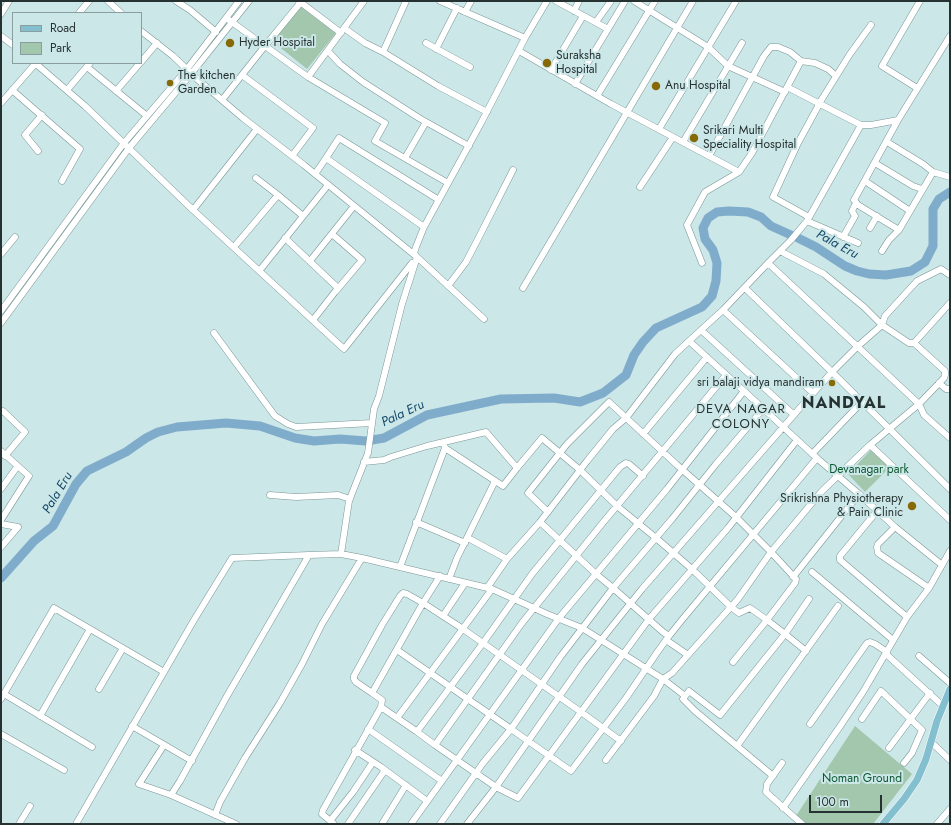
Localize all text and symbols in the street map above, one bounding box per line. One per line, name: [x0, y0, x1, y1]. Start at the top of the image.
legend: [12, 12, 142, 64]
text: Road: [50, 19, 76, 37]
place label: Hyder Hospital: [239, 36, 315, 50]
marker: Hyder Hospital: [224, 37, 236, 49]
text: Park: [50, 39, 71, 57]
place label: Suraksha Hospital: [556, 49, 601, 77]
marker: Suraksha Hospital: [541, 57, 553, 69]
place label: The kitchen Garden: [178, 69, 235, 97]
marker: The kitchen Garden: [165, 78, 175, 88]
place label: Anu Hospital: [665, 79, 730, 93]
marker: Anu Hospital: [650, 80, 662, 92]
place label: Srikari Multi Speciality Hospital: [703, 124, 796, 152]
marker: Srikari Multi Speciality Hospital: [688, 132, 700, 144]
water label: Pala Eru: [813, 227, 861, 263]
place label: sri balaji vidya mandiram: [697, 376, 824, 390]
marker: sri balaji vidya mandiram: [827, 378, 837, 388]
district label: NANDYAL: [802, 394, 886, 414]
water label: Pala Eru: [379, 397, 427, 431]
district label: DEVA NAGAR COLONY: [696, 402, 786, 433]
park label: Devanagar park: [829, 463, 909, 477]
water label: Pala Eru: [40, 469, 76, 517]
place label: Srikrishna Physiotherapy & Pain Clinic: [780, 492, 903, 520]
marker: Srikrishna Physiotherapy & Pain Clinic: [906, 500, 918, 512]
park label: Noman Ground: [822, 772, 902, 786]
scale bar: [811, 787, 884, 813]
text: 100 m: [816, 793, 849, 811]

